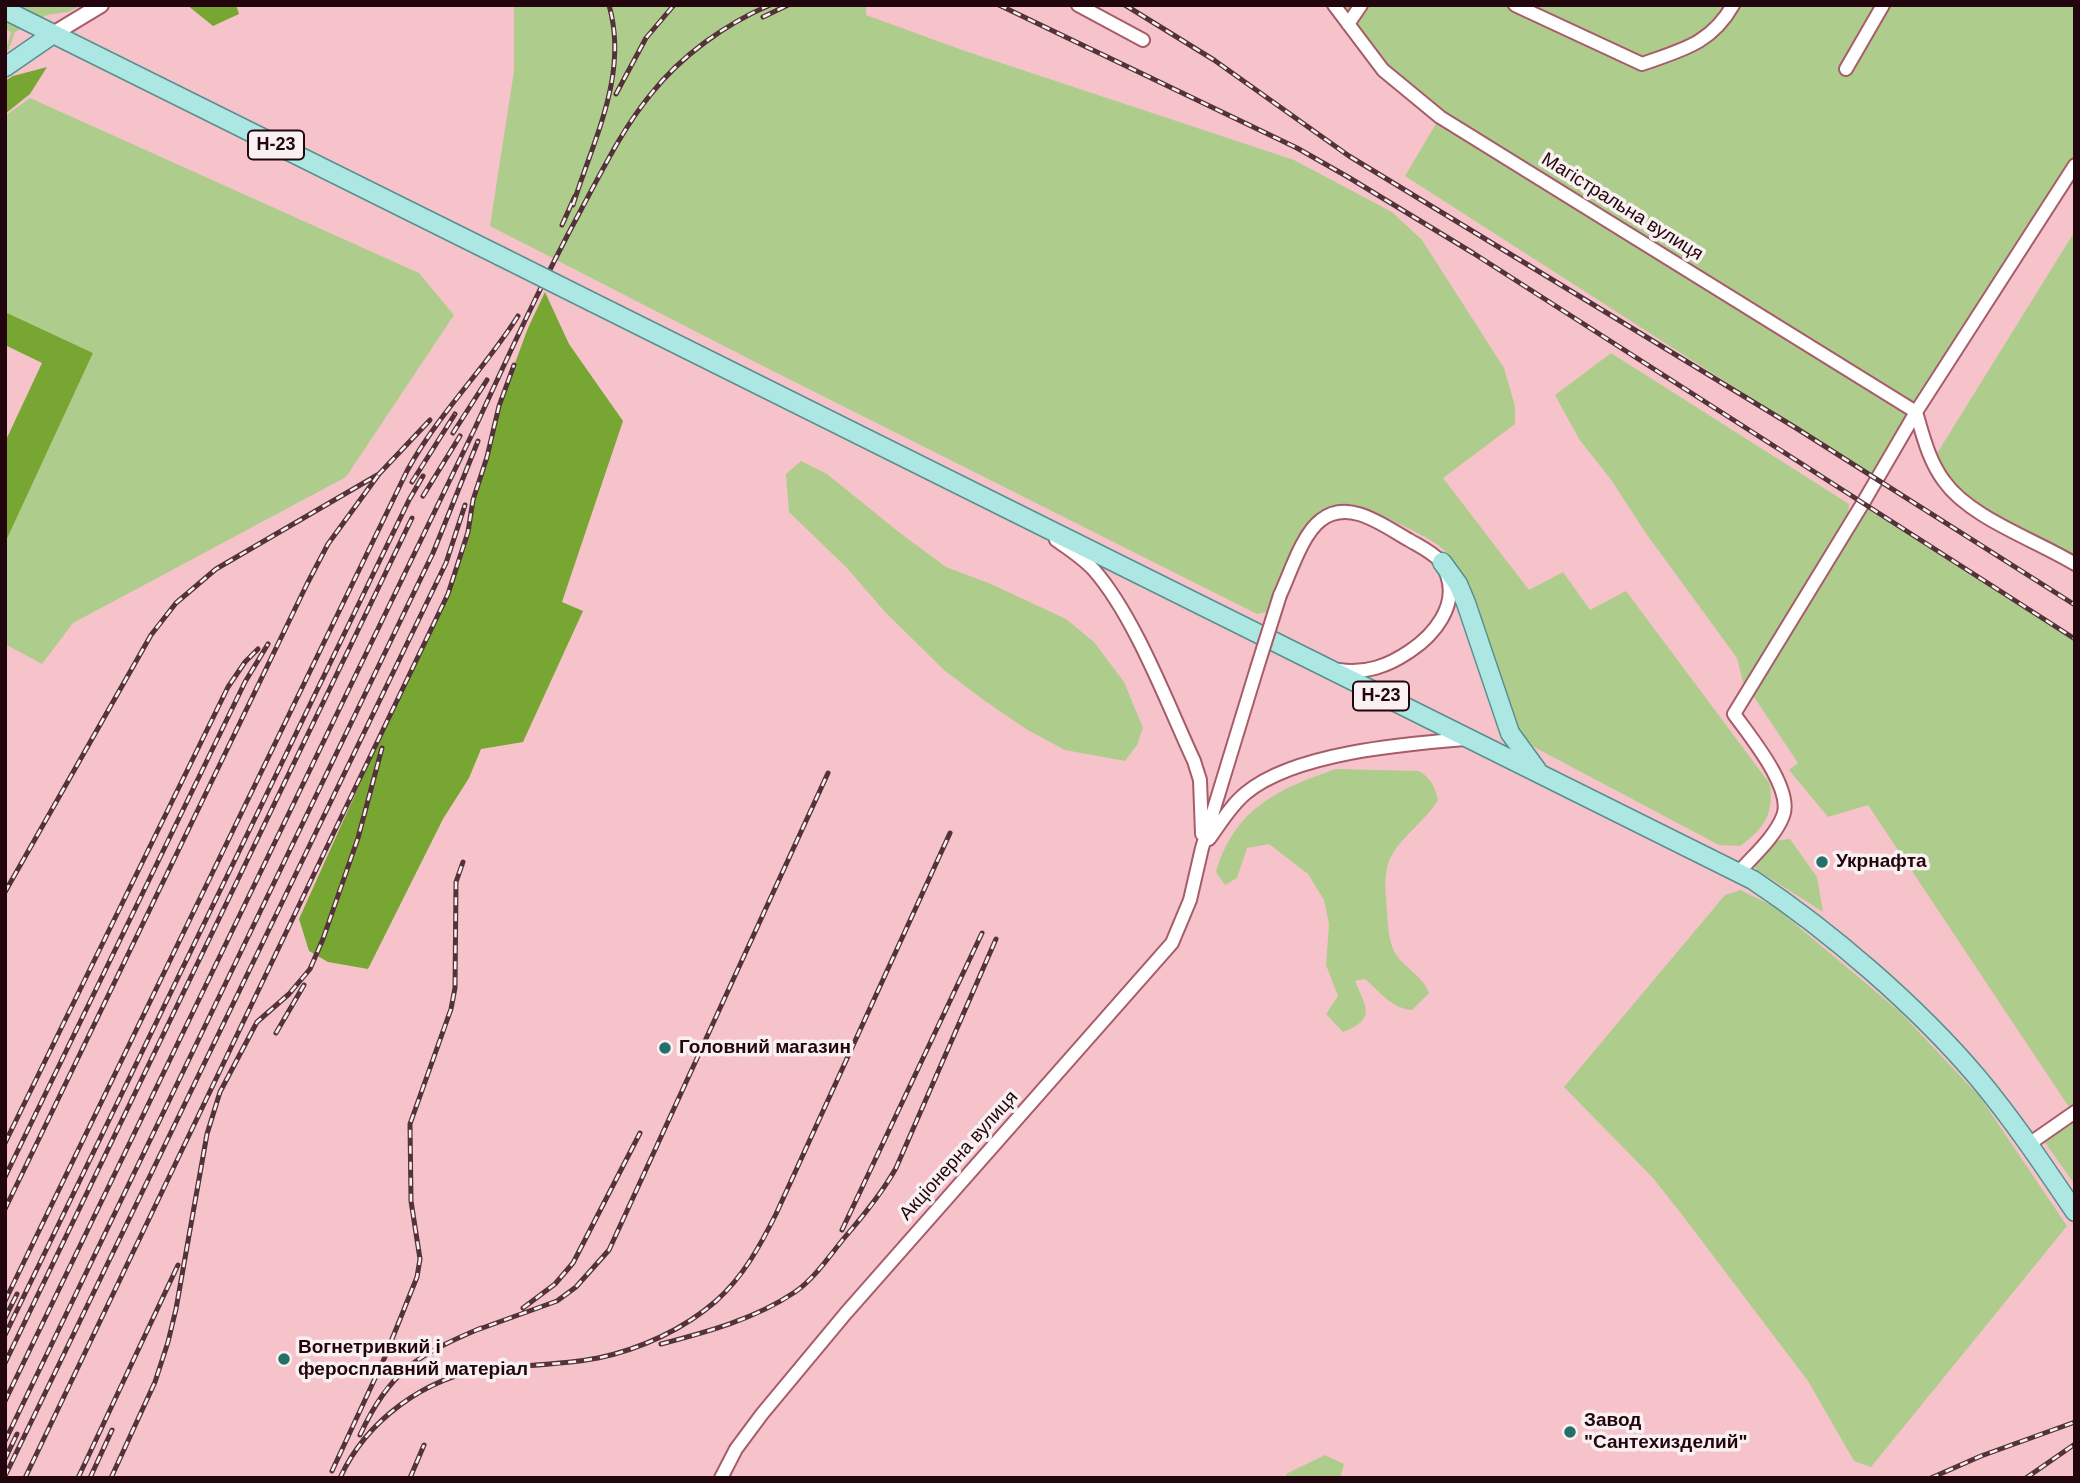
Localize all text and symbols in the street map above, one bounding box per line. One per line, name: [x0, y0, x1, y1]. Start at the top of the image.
road number: Н-23: [248, 130, 304, 160]
street label: Магістральна вулиця: [1537, 148, 1707, 266]
road number: Н-23: [1353, 682, 1409, 710]
place label: Укрнафта: [1836, 851, 1927, 873]
marker: Укрнафта: [1814, 854, 1830, 870]
place label: Головний магазин: [679, 1037, 851, 1059]
marker: Головний магазин: [657, 1040, 673, 1056]
street label: Акціонерна вулиця: [895, 1087, 1023, 1225]
place label: Вогнетривкий і феросплавний матеріал: [298, 1337, 528, 1381]
marker: Вогнетривкий і феросплавний матеріал: [276, 1351, 292, 1367]
place label: Завод "Сантехизделий": [1584, 1410, 1747, 1454]
marker: Завод "Сантехизделий": [1562, 1424, 1578, 1440]

